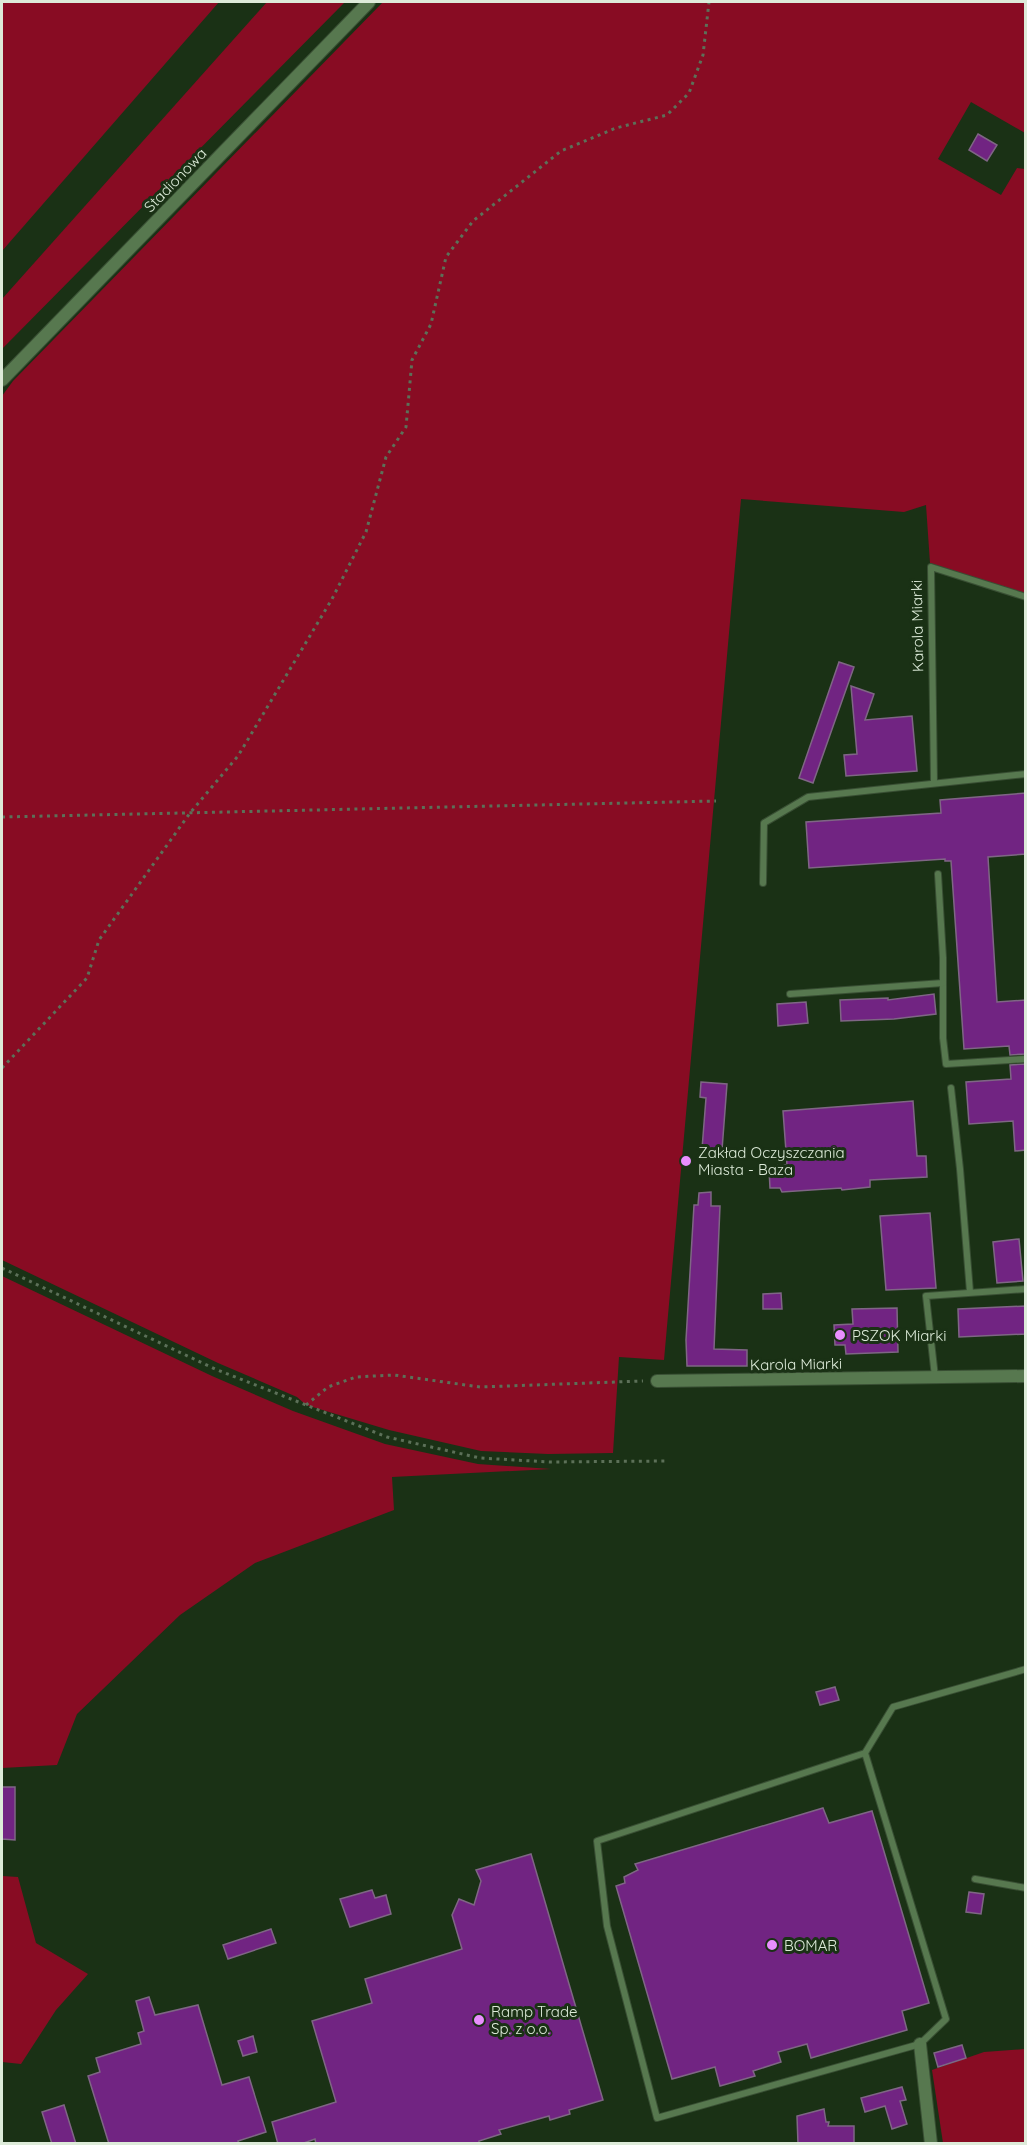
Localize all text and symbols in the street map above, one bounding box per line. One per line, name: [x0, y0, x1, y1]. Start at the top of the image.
street label: Stadionowa: [140, 144, 210, 216]
street label: Karola Miarki: [907, 580, 927, 672]
place label: Zakład Oczyszczania Miasta - Baza: [698, 1143, 845, 1179]
marker: Zakład Oczyszczania Miasta - Baza: [679, 1154, 693, 1168]
place label: PSZOK Miarki: [852, 1326, 946, 1345]
marker: PSZOK Miarki: [833, 1328, 847, 1342]
street label: Karola Miarki: [750, 1354, 842, 1374]
place label: BOMAR: [784, 1936, 837, 1955]
marker: BOMAR: [765, 1938, 779, 1952]
place label: Ramp Trade Sp. z o.o.: [491, 2002, 577, 2038]
marker: Ramp Trade Sp. z o.o.: [472, 2013, 486, 2027]

